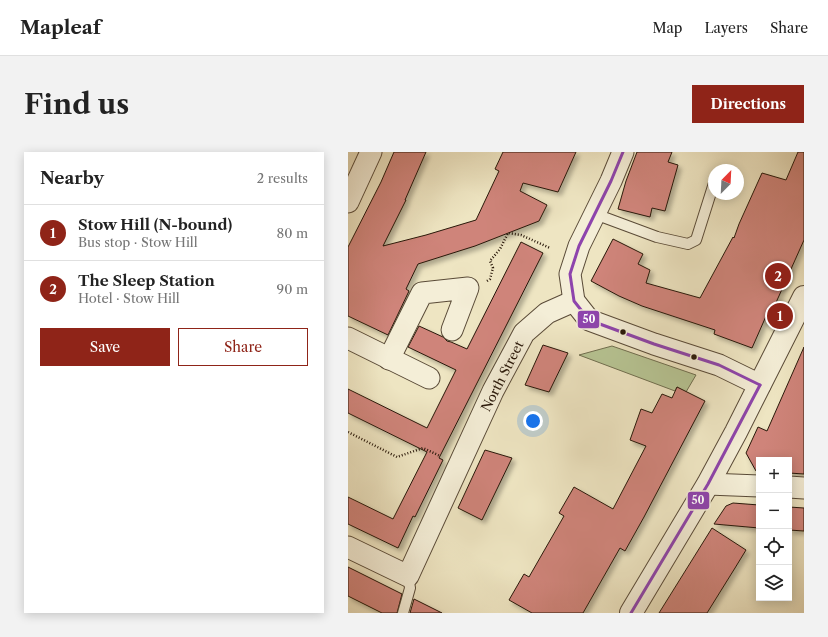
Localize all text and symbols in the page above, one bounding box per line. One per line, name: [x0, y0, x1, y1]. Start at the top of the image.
text: Mapleaf: [20, 16, 101, 39]
text: Map: [652, 19, 682, 37]
text: Layers: [704, 19, 748, 37]
text: Share: [770, 19, 808, 37]
button: Directions: [692, 85, 804, 123]
text: Find us: [24, 87, 129, 121]
north arrow: [708, 164, 744, 200]
text: Nearby: [40, 168, 104, 188]
text: 2 results: [257, 170, 308, 186]
text: Stow Hill (N-bound): [78, 215, 232, 234]
text: 1: [50, 225, 56, 241]
text: 80 m: [276, 225, 308, 241]
text: Bus stop · Stow Hill: [78, 234, 198, 250]
pin: 2: [765, 261, 791, 291]
text: The Sleep Station: [78, 271, 215, 290]
text: 2: [49, 281, 57, 297]
text: 90 m: [277, 281, 308, 297]
text: Hotel · Stow Hill: [78, 290, 180, 306]
pin: 1: [767, 301, 793, 331]
line badge: 50: [577, 310, 600, 329]
text: 50: [582, 312, 596, 326]
unlabelled marker: [618, 327, 628, 337]
button: Save: [40, 328, 170, 366]
button: Share: [178, 328, 308, 366]
street label: North Street: [477, 338, 527, 414]
unlabelled marker: [689, 352, 699, 362]
your location: [523, 411, 543, 431]
map controls: [756, 457, 792, 601]
button: +: [756, 457, 792, 493]
line badge: 50: [687, 491, 710, 510]
text: 50: [691, 493, 705, 507]
button: −: [756, 493, 792, 529]
button: locate: [756, 529, 792, 565]
button: layers: [756, 565, 792, 601]

